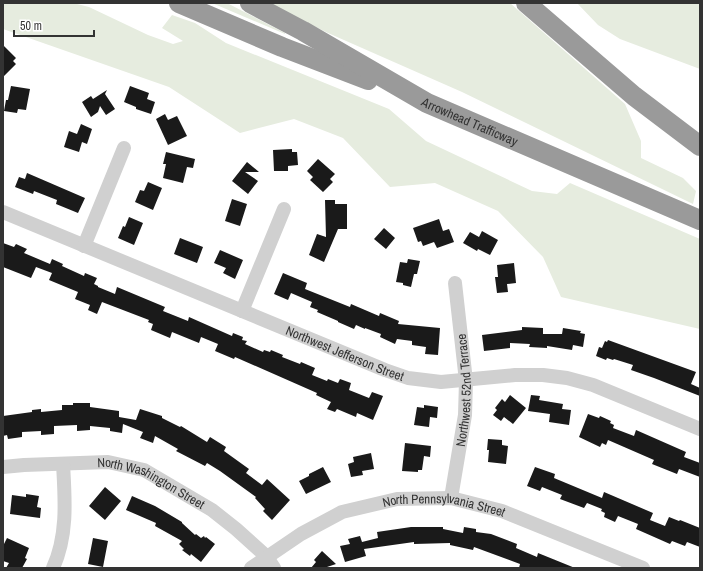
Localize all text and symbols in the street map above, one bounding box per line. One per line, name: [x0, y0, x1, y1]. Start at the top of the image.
scale bar: [14, 12, 94, 38]
text: 50 m: [20, 18, 42, 34]
street label: Arrowhead Trafficway: [418, 93, 521, 150]
street label: Northwest Jefferson Street: [283, 321, 406, 385]
street label: Northwest 52nd Terrace: [451, 333, 475, 448]
street label: North Washington Street: [97, 453, 208, 513]
street label: North Pennsylvania Street: [381, 489, 508, 520]

